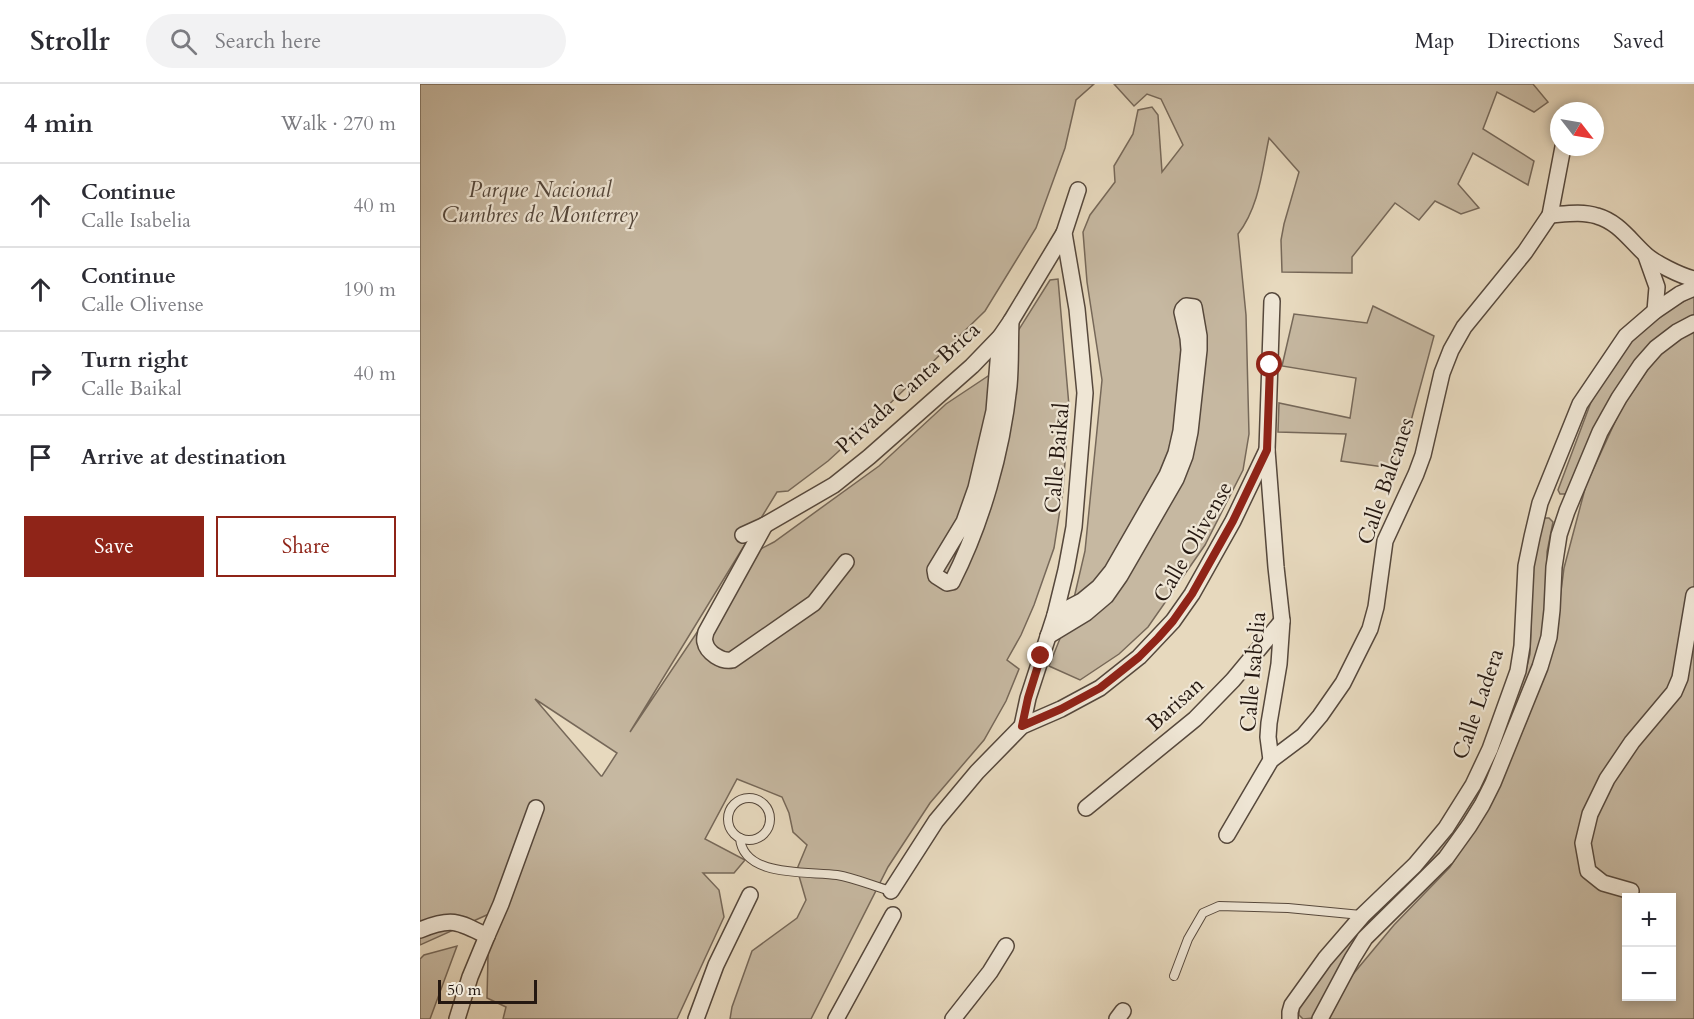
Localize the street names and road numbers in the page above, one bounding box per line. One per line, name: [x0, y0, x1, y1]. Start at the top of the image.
street label: Privada Canta Brica: [829, 315, 987, 461]
street label: Calle Baikal: [1037, 401, 1077, 515]
street label: Calle Balcanes: [1350, 413, 1422, 549]
street label: Calle Olivense: [1146, 476, 1240, 608]
street label: Calle Isabelia: [1233, 610, 1273, 734]
street label: Calle Ladera: [1445, 644, 1511, 763]
street label: Barisan: [1140, 670, 1211, 738]

